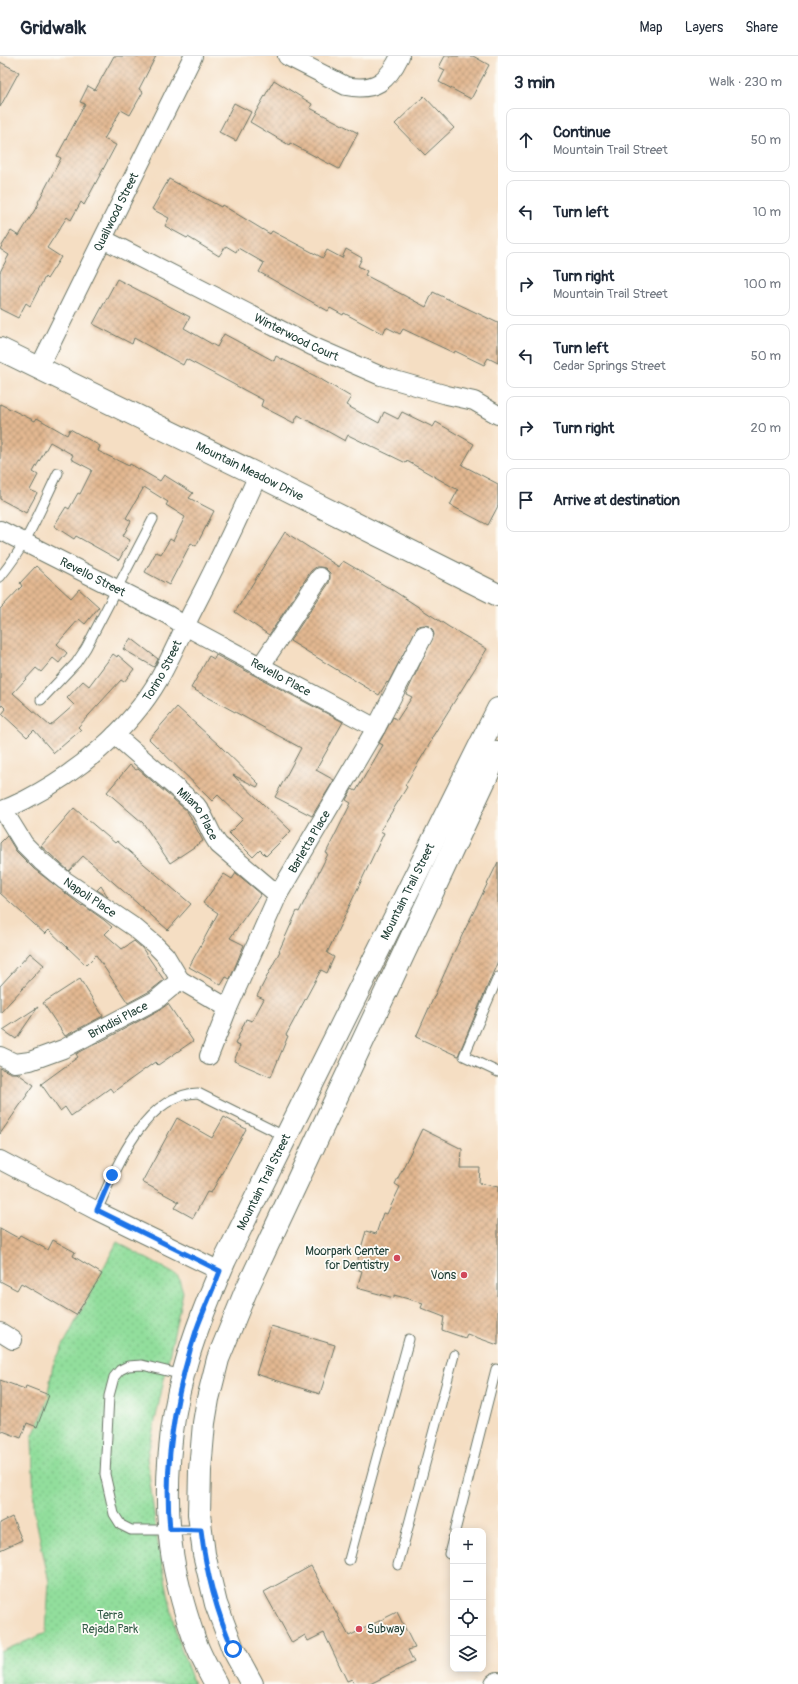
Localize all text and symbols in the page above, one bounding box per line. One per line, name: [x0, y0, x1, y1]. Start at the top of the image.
text: Gridwalk: [20, 16, 86, 40]
text: Map: [640, 19, 663, 36]
text: Layers: [685, 19, 723, 36]
text: Share: [745, 19, 778, 36]
text: 3 min: [514, 72, 555, 93]
text: Walk · 230 m: [709, 74, 782, 90]
text: Continue: [553, 123, 611, 142]
icon: ahead: [515, 129, 537, 151]
text: 50 m: [751, 132, 781, 148]
text: Mountain Trail Street: [553, 142, 668, 158]
street label: Quailwood Street: [90, 170, 142, 254]
icon: left: [515, 201, 537, 223]
text: Turn left: [553, 203, 609, 222]
text: 10 m: [753, 204, 781, 220]
text: Turn right: [553, 267, 614, 286]
icon: right: [515, 273, 537, 295]
text: 100 m: [744, 276, 781, 292]
text: Mountain Trail Street: [553, 286, 668, 302]
street label: Winterwood Court: [252, 310, 341, 364]
text: Turn left: [553, 339, 609, 358]
icon: left: [515, 345, 537, 367]
text: 50 m: [751, 348, 781, 364]
text: Cedar Springs Street: [553, 358, 666, 374]
icon: right: [515, 417, 537, 439]
text: Turn right: [553, 419, 614, 438]
text: 20 m: [750, 420, 781, 436]
street label: Mountain Meadow Drive: [193, 438, 306, 504]
icon: arrive: [515, 489, 537, 511]
text: Arrive at destination: [553, 491, 680, 510]
street label: Revello Street: [57, 554, 128, 600]
street label: Torino Street: [139, 638, 185, 704]
street label: Revello Place: [248, 655, 313, 699]
street label: Milano Place: [174, 784, 221, 843]
street label: Barletta Place: [285, 807, 334, 876]
street label: Mountain Trail Street: [377, 841, 438, 943]
street label: Napoli Place: [61, 874, 119, 921]
street label: Brindisi Place: [86, 998, 150, 1042]
street label: Mountain Trail Street: [233, 1131, 294, 1233]
route end: [103, 1166, 121, 1184]
place label: Moorpark Center for Dentistry: [305, 1244, 390, 1273]
marker: Moorpark Center for Dentistry: [392, 1253, 402, 1263]
place label: Vons: [431, 1268, 457, 1283]
marker: Vons: [459, 1270, 469, 1280]
map controls: [450, 1528, 486, 1672]
button: +: [450, 1528, 486, 1564]
button: −: [450, 1564, 486, 1600]
button: locate: [450, 1600, 486, 1636]
park label: Terra Rejada Park: [82, 1608, 138, 1637]
place label: Subway: [367, 1622, 405, 1637]
marker: Subway: [354, 1624, 364, 1634]
button: layers: [450, 1636, 486, 1672]
route start: [224, 1640, 242, 1658]

